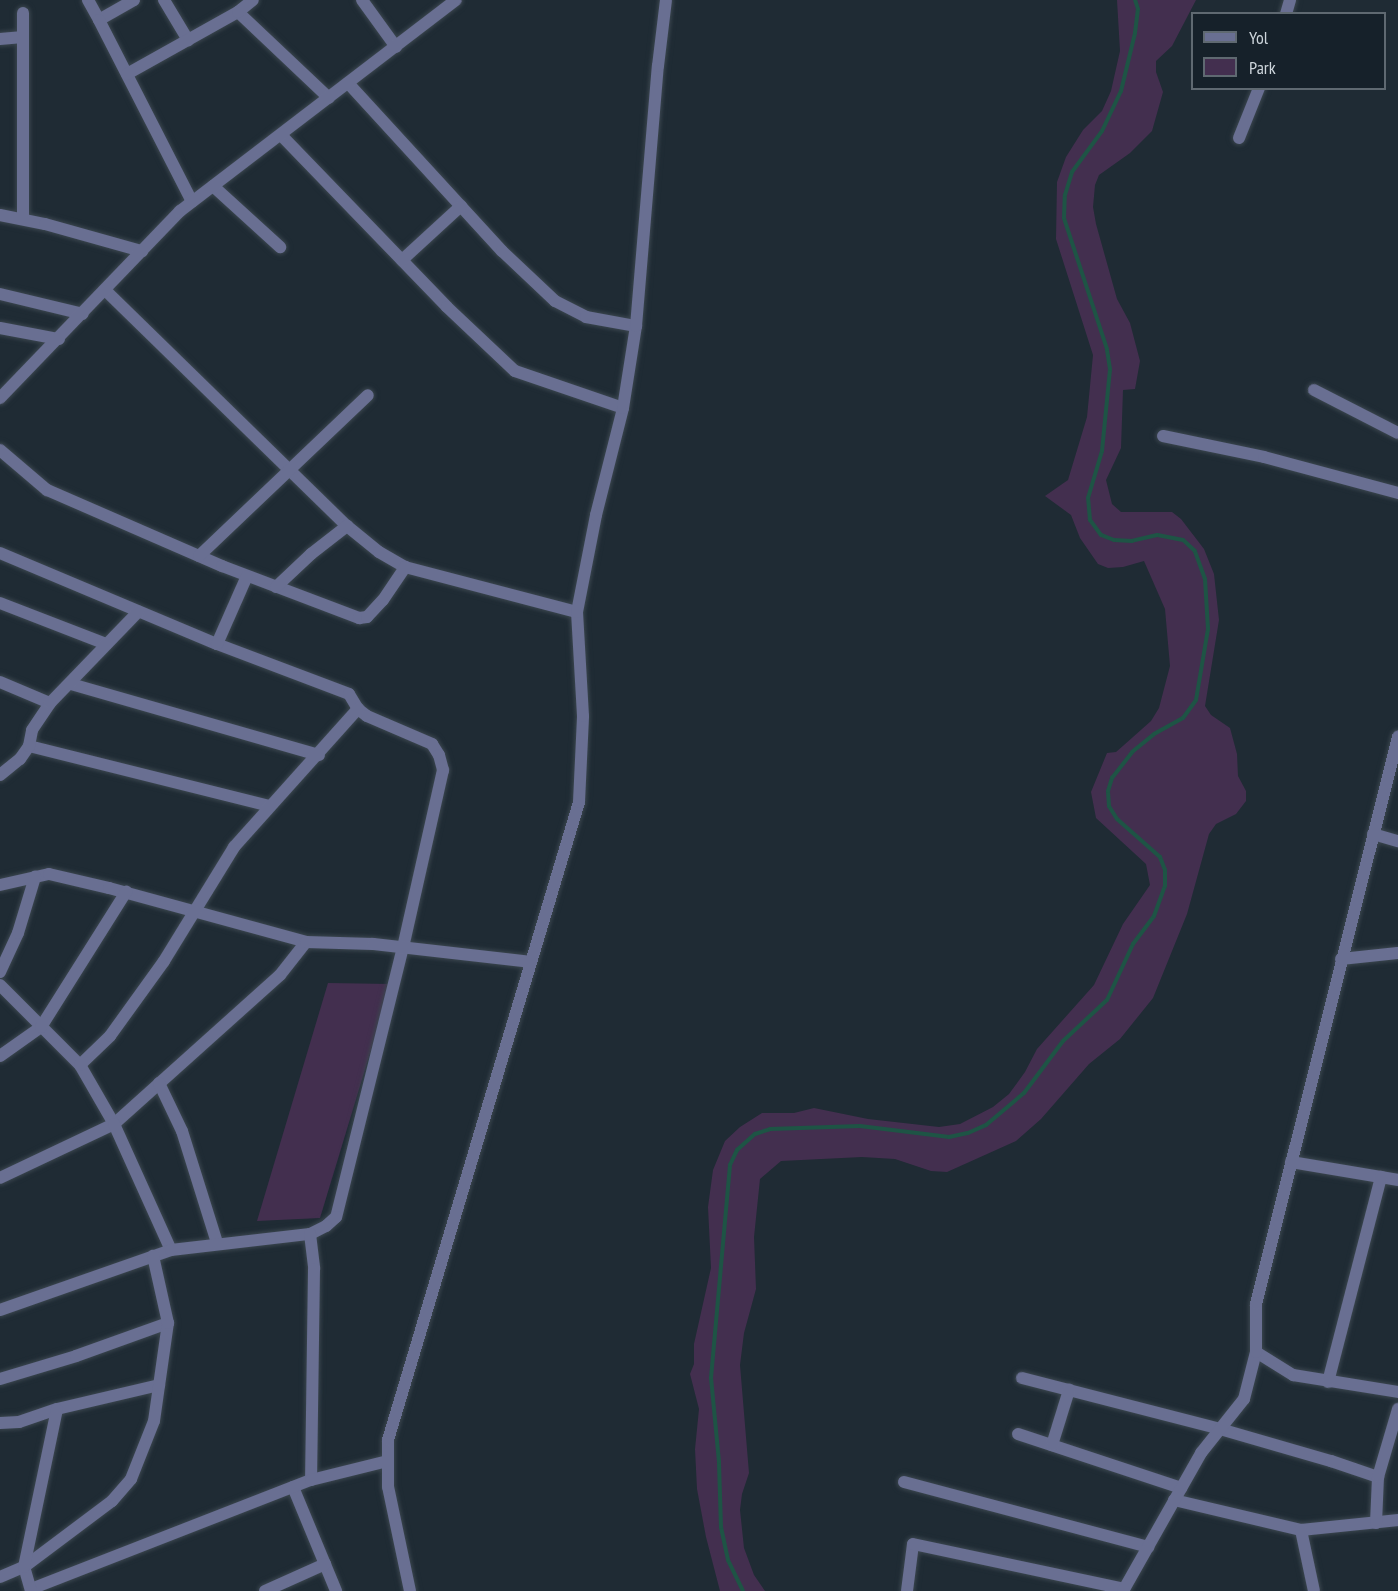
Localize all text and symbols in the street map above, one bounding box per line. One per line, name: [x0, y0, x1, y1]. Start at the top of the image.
legend: [1191, 12, 1386, 90]
text: Yol: [1249, 26, 1268, 49]
text: Park: [1249, 56, 1276, 79]

